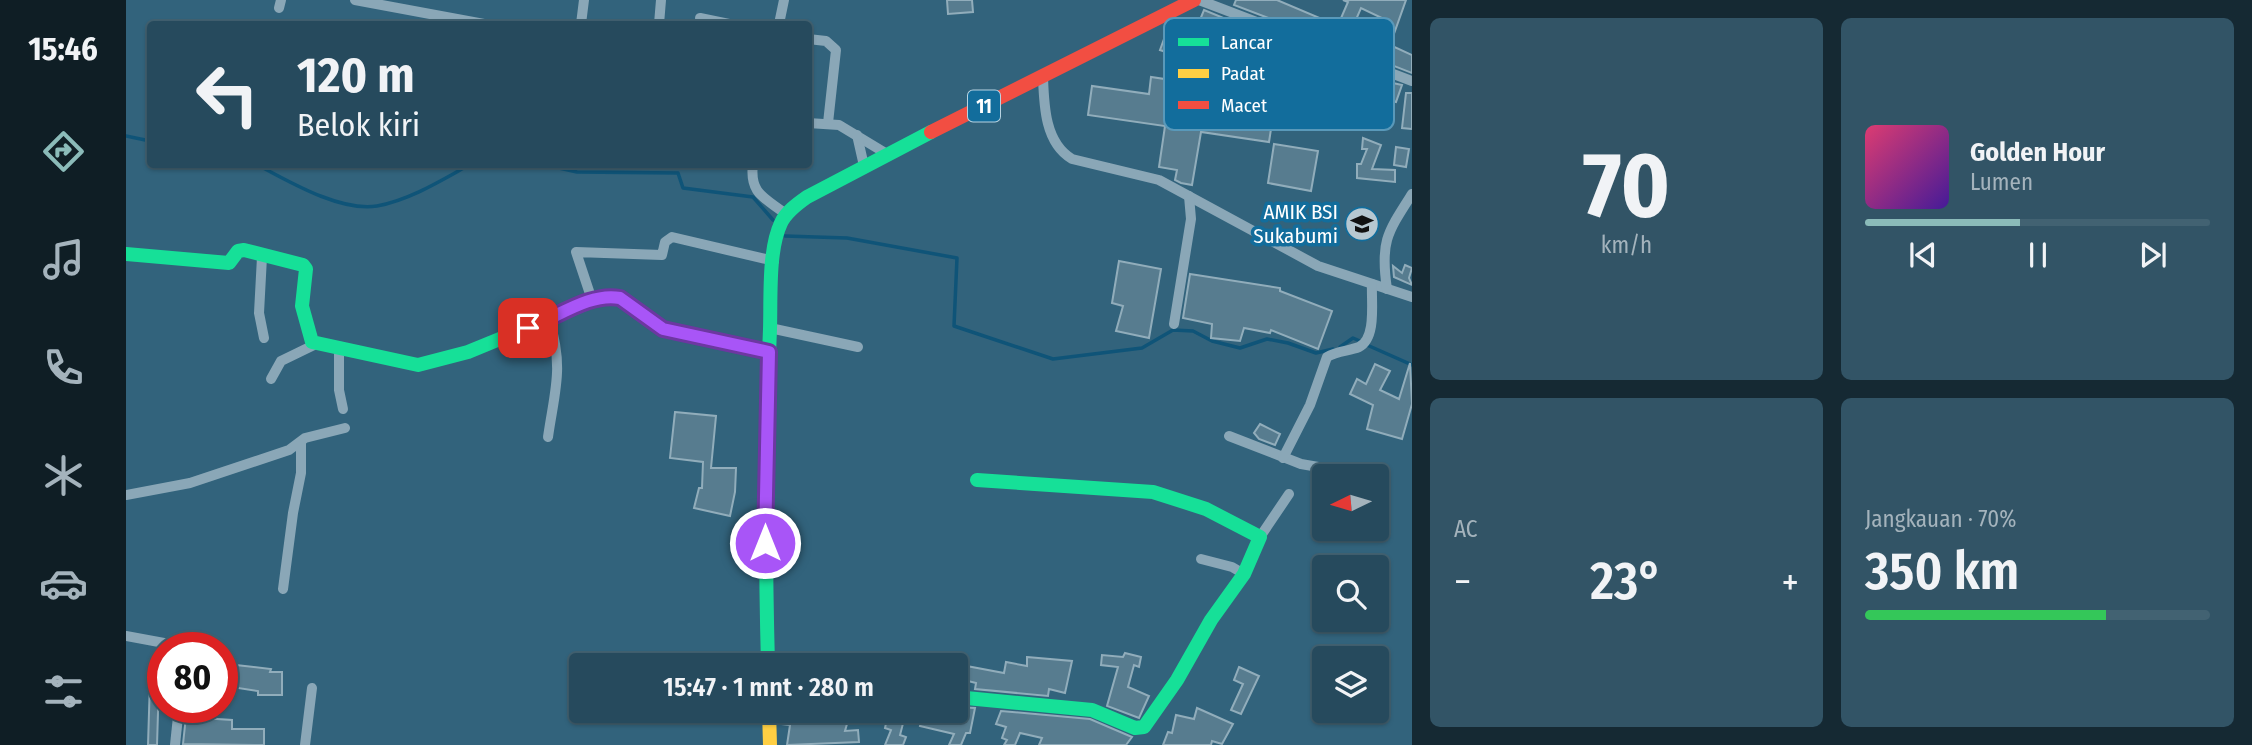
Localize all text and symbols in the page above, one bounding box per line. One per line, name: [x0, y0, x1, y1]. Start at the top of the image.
legend: [1164, 18, 1394, 130]
text: 15:46: [28, 30, 98, 68]
text: Lancar: [1221, 31, 1273, 54]
text: 120 m: [297, 46, 415, 105]
icon: left: [182, 49, 273, 140]
text: Padat: [1221, 62, 1266, 85]
road number: 11: [968, 90, 1000, 122]
text: Macet: [1221, 94, 1268, 117]
text: Belok kiri: [297, 106, 420, 144]
icon: directions: [39, 127, 88, 176]
text: 70: [1583, 131, 1670, 240]
text: Golden Hour: [1970, 137, 2105, 168]
text: Lumen: [1970, 168, 2033, 196]
place label: AMIK BSI Sukabumi: [1253, 199, 1338, 249]
school or university icon: AMIK BSI Sukabumi: [1343, 205, 1381, 243]
text: km/h: [1601, 231, 1652, 259]
icon: music: [39, 235, 88, 284]
icon: previous: [1904, 236, 1942, 274]
icon: pause: [2019, 236, 2057, 274]
icon: next: [2134, 236, 2172, 274]
pin: [498, 298, 558, 358]
icon: arrive: [509, 309, 547, 347]
icon: phone: [39, 343, 88, 392]
icon: climate: [39, 451, 88, 500]
north arrow: [1312, 464, 1390, 541]
map controls: [1312, 464, 1389, 723]
text: Jangkauan · 70%: [1865, 505, 2016, 533]
position arrow: [728, 506, 802, 580]
text: AC: [1454, 515, 1478, 543]
text: 350 km: [1865, 540, 2019, 603]
text: 23°: [1590, 550, 1663, 613]
button: search: [1312, 555, 1389, 632]
icon: car: [39, 559, 88, 608]
text: −: [1454, 559, 1471, 605]
text: +: [1782, 559, 1799, 605]
speed limit sign: 80: [147, 632, 238, 723]
button: layers: [1312, 646, 1389, 723]
icon: filters: [39, 667, 88, 716]
text: 15:47 · 1 mnt · 280 m: [663, 672, 874, 703]

